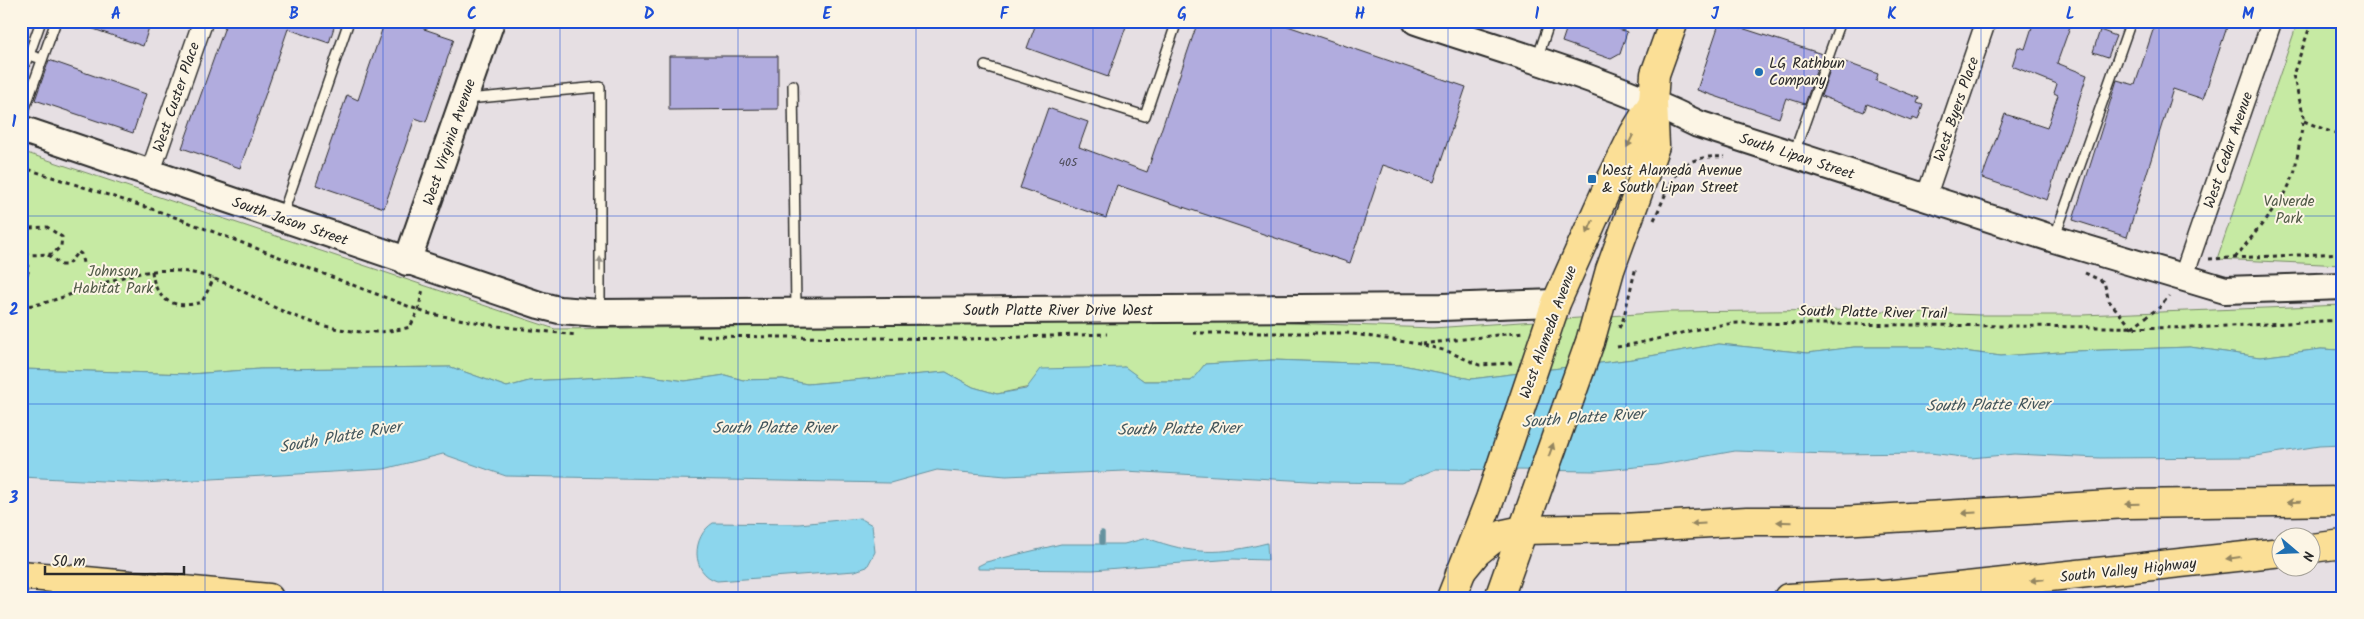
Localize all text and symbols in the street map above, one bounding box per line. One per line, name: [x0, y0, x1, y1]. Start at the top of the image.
text: A: [111, 2, 121, 27]
text: B: [289, 2, 299, 27]
text: C: [467, 2, 477, 27]
text: D: [644, 2, 655, 27]
text: E: [823, 2, 833, 27]
text: F: [1000, 2, 1010, 27]
text: G: [1177, 2, 1187, 27]
text: H: [1355, 2, 1365, 27]
text: I: [1535, 2, 1540, 27]
text: J: [1711, 2, 1720, 27]
text: K: [1887, 2, 1897, 27]
text: L: [2066, 2, 2074, 27]
text: M: [2242, 2, 2255, 27]
street label: West Custer Place: [147, 39, 207, 156]
place label: LG Rathbun Company: [1769, 52, 1845, 93]
street label: West Byers Place: [1928, 53, 1986, 165]
marker: LG Rathbun Company: [1753, 66, 1765, 78]
street label: West Virginia Avenue: [417, 75, 483, 209]
street label: West Cedar Avenue: [2198, 88, 2260, 212]
text: 1: [12, 110, 17, 135]
street label: South Lipan Street: [1736, 127, 1858, 187]
one-way arrow: [1626, 134, 1634, 149]
house number: 405: [1058, 153, 1079, 172]
place label: West Alameda Avenue & South Lipan Street: [1602, 159, 1742, 200]
marker: West Alameda Avenue & South Lipan Street: [1586, 173, 1598, 185]
park label: Valverde Park: [2264, 190, 2315, 231]
street label: South Jason Street: [228, 191, 351, 253]
one-way arrow: [1585, 220, 1593, 234]
one-way arrow: [596, 256, 604, 272]
park label: Johnson Habitat Park: [73, 260, 154, 301]
street label: West Alameda Avenue: [1514, 262, 1584, 402]
text: 2: [9, 298, 19, 323]
street label: South Platte River Drive West: [963, 299, 1153, 323]
street label: South Platte River Trail: [1798, 300, 1948, 326]
water label: South Platte River: [1926, 392, 2054, 419]
water label: South Platte River: [1521, 401, 1649, 435]
water label: South Platte River: [277, 414, 407, 460]
water label: South Platte River: [712, 416, 839, 441]
water label: South Platte River: [1117, 416, 1245, 443]
one-way arrow: [1547, 442, 1555, 457]
text: 3: [9, 486, 19, 511]
one-way arrow: [2286, 498, 2302, 506]
one-way arrow: [2123, 500, 2139, 508]
one-way arrow: [1961, 509, 1977, 517]
one-way arrow: [1776, 518, 1792, 526]
one-way arrow: [1690, 521, 1706, 529]
north arrow: [2272, 526, 2322, 576]
scale bar: [45, 544, 184, 576]
text: N: [2295, 548, 2319, 564]
text: 50 m: [52, 550, 86, 574]
street label: South Valley Highway: [2059, 552, 2198, 590]
one-way arrow: [2225, 554, 2241, 562]
one-way arrow: [2029, 576, 2045, 584]

